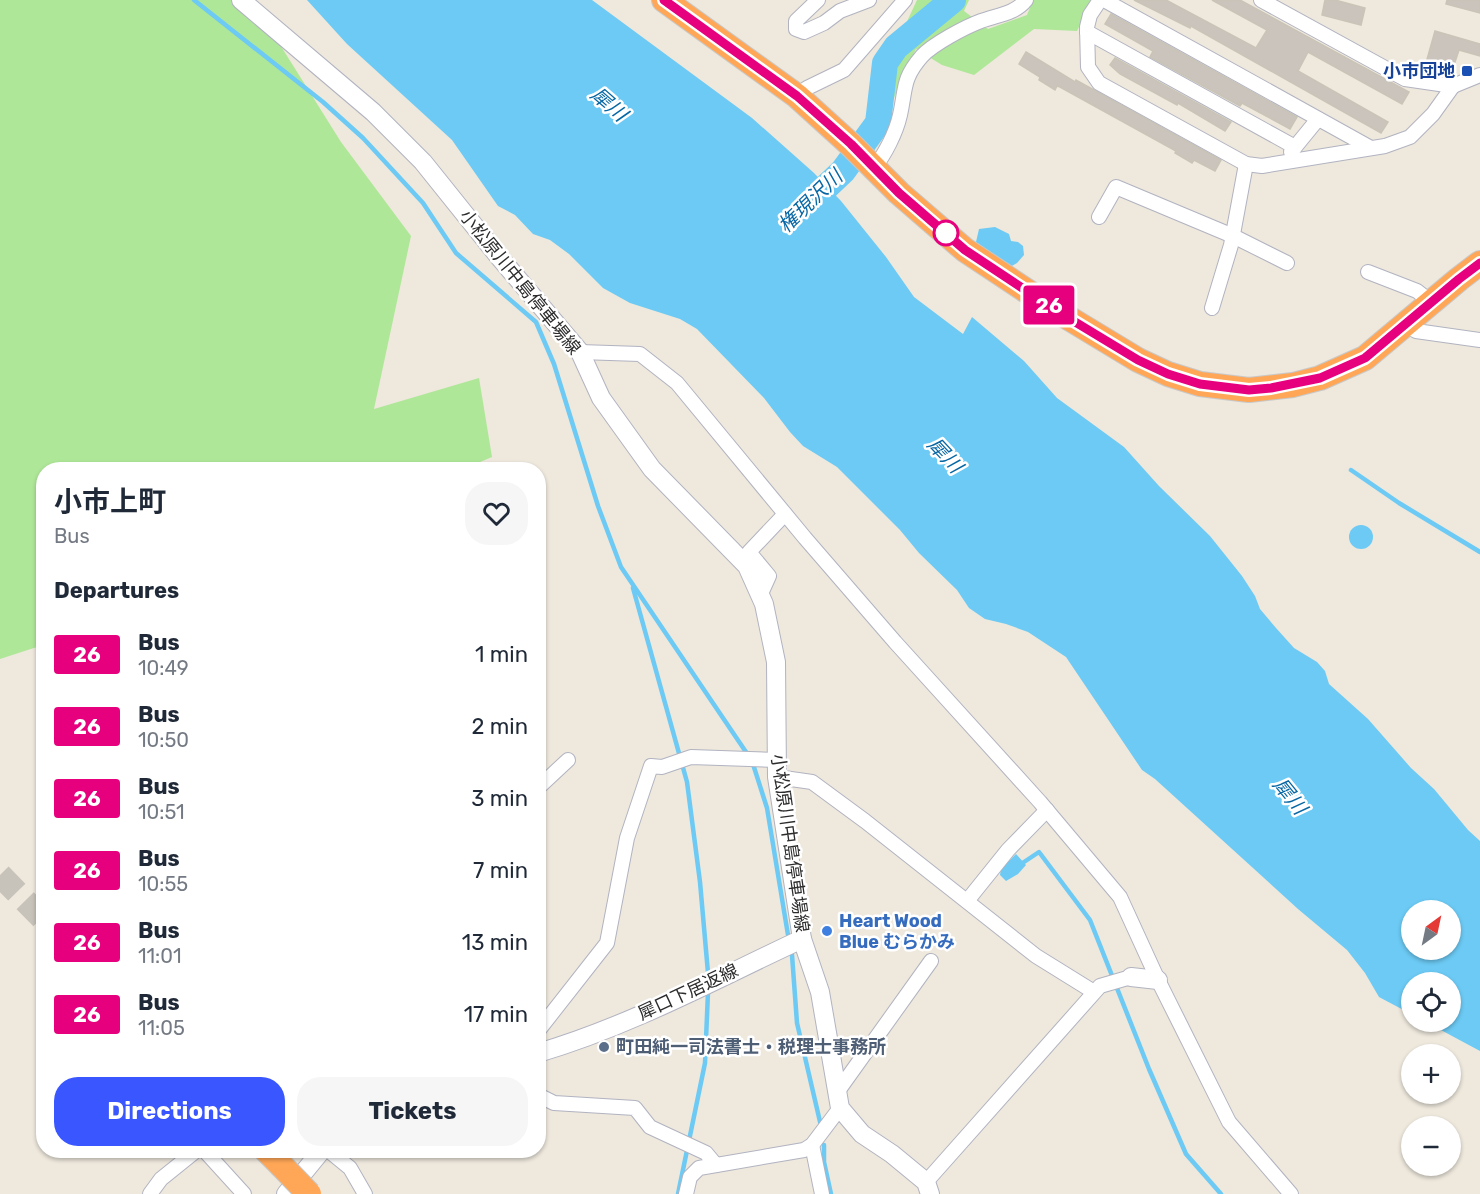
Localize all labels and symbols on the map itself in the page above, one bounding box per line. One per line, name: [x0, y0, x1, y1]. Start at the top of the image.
place label: 小市団地: [1383, 60, 1455, 82]
marker: 小市団地: [1460, 64, 1474, 78]
water label: 犀川: [586, 82, 633, 127]
water label: 権現沢川: [773, 163, 849, 237]
street label: 小松原川中島停車場線: [455, 205, 585, 359]
unlabelled marker: [933, 220, 959, 246]
line badge: 26: [1022, 286, 1076, 324]
water label: 犀川: [923, 432, 969, 479]
street label: 小松原川中島停車場線: [767, 752, 813, 934]
water label: 犀川: [1268, 773, 1313, 821]
north arrow: [1401, 900, 1461, 960]
place label: Heart Wood Blue むらかみ: [839, 910, 955, 953]
marker: Heart Wood Blue むらかみ: [820, 924, 834, 938]
street label: 犀口下居返線: [634, 959, 742, 1025]
place label: 町田純一司法書士・税理士事務所: [616, 1036, 886, 1058]
marker: 町田純一司法書士・税理士事務所: [597, 1040, 611, 1054]

